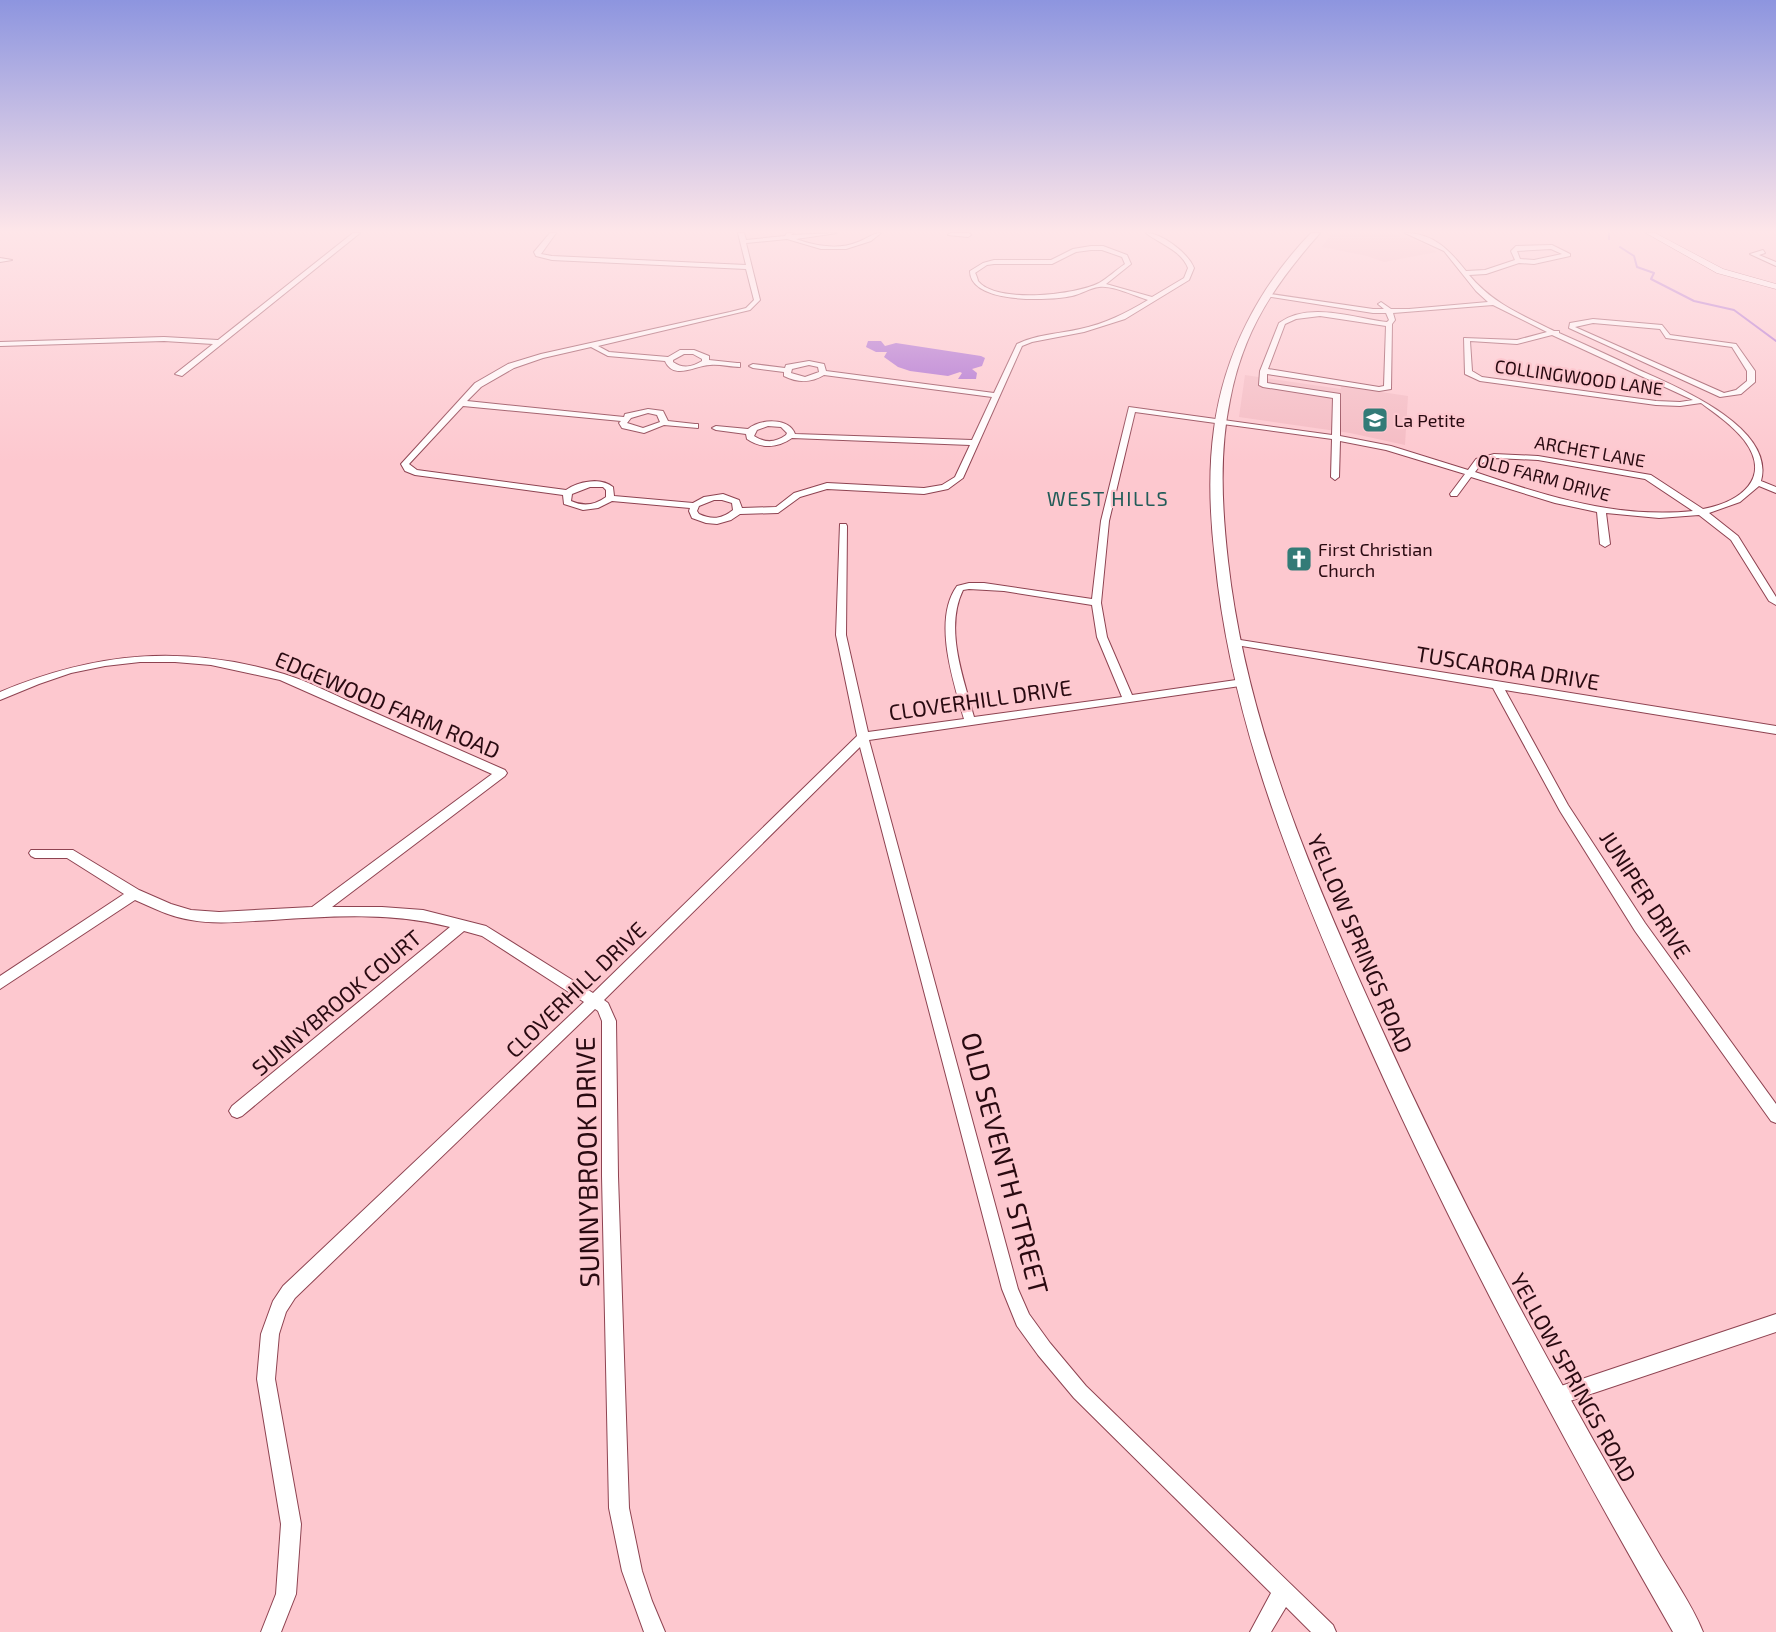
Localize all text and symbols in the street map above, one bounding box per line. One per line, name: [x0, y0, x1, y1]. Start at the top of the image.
street label: COLLINGWOOD LANE: [1493, 354, 1665, 400]
school or university icon: La Petite: [1360, 405, 1390, 435]
place label: La Petite: [1394, 409, 1465, 431]
street label: ARCHET LANE: [1533, 430, 1647, 472]
street label: OLD FARM DRIVE: [1475, 449, 1613, 505]
district label: WEST HILLS: [1047, 486, 1169, 510]
place label: First Christian Church: [1318, 538, 1433, 581]
church icon: First Christian Church: [1284, 544, 1314, 574]
street label: TUSCARORA DRIVE: [1414, 640, 1602, 694]
street label: EDGEWOOD FARM ROAD: [272, 645, 504, 763]
street label: CLOVERHILL DRIVE: [887, 673, 1073, 725]
street label: JUNIPER DRIVE: [1595, 825, 1697, 963]
street label: YELLOW SPRINGS ROAD: [1303, 830, 1419, 1056]
street label: CLOVERHILL DRIVE: [500, 916, 650, 1062]
street label: SUNNYBROOK COURT: [246, 924, 426, 1080]
street label: OLD SEVENTH STREET: [956, 1028, 1056, 1298]
street label: SUNNYBROOK DRIVE: [568, 1036, 604, 1288]
street label: YELLOW SPRINGS ROAD: [1506, 1268, 1642, 1486]

